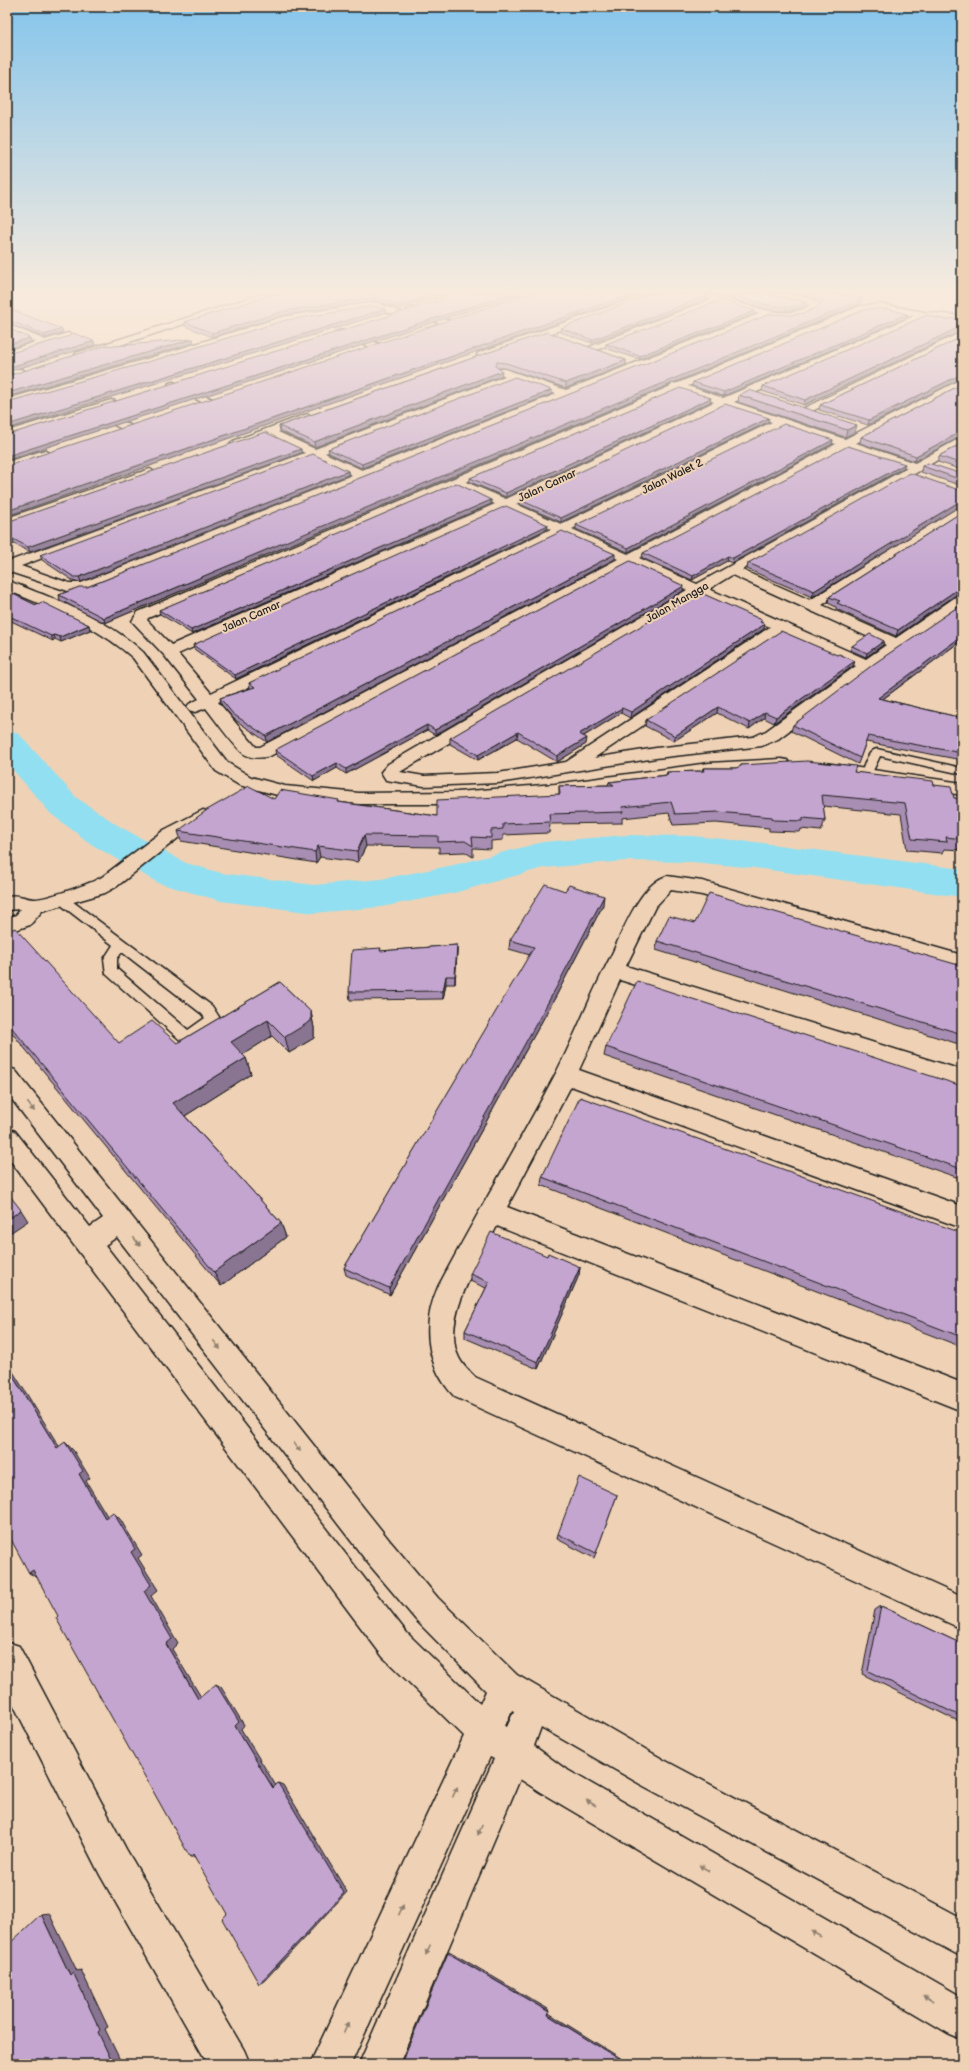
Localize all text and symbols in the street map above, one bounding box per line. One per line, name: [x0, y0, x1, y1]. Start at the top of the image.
street label: Jalan Walet 2: [640, 456, 705, 497]
street label: Jalan Camar: [516, 466, 579, 505]
street label: Jalan Mangga: [644, 579, 711, 626]
street label: Jalan Camar: [220, 597, 283, 635]
one-way arrow: [27, 1101, 35, 1112]
one-way arrow: [133, 1237, 141, 1248]
one-way arrow: [213, 1339, 221, 1350]
one-way arrow: [293, 1442, 301, 1453]
one-way arrow: [452, 1787, 458, 1798]
one-way arrow: [585, 1799, 597, 1806]
one-way arrow: [477, 1825, 483, 1837]
one-way arrow: [698, 1865, 710, 1872]
one-way arrow: [398, 1905, 404, 1916]
one-way arrow: [810, 1930, 822, 1937]
one-way arrow: [425, 1944, 431, 1956]
one-way arrow: [922, 1996, 934, 2003]
one-way arrow: [343, 2023, 349, 2034]

